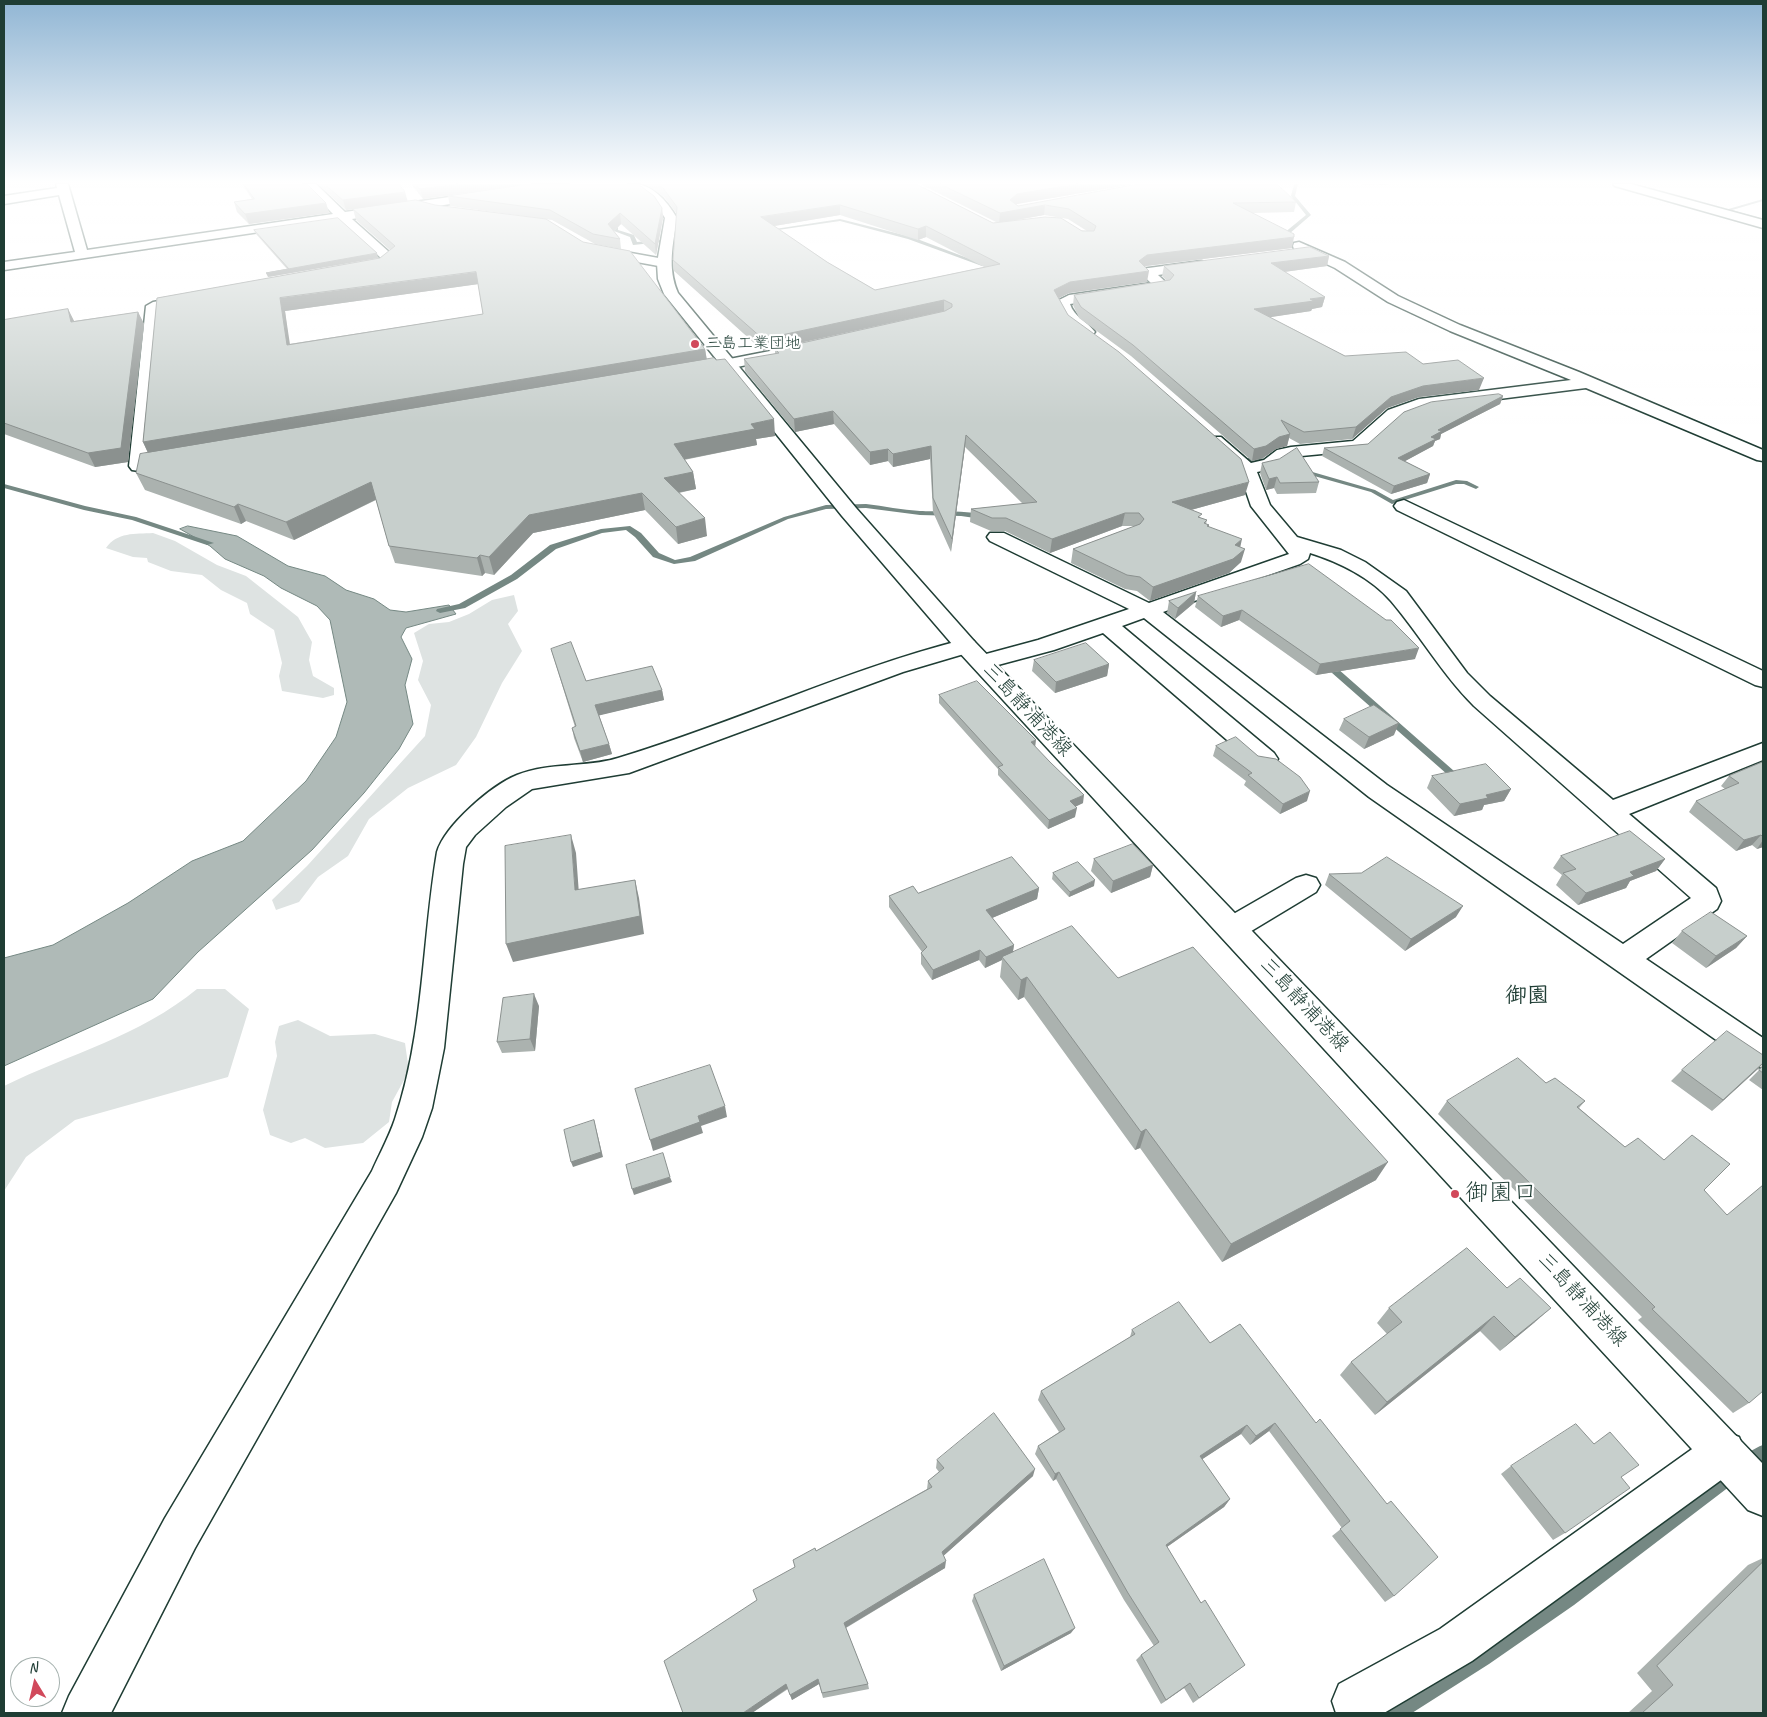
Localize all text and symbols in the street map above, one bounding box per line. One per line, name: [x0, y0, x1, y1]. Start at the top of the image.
place label: 三島工業団地: [705, 334, 801, 354]
marker: 三島工業団地: [689, 338, 701, 350]
street label: 三島静浦港線: [977, 658, 1077, 762]
street label: 三島静浦港線: [1254, 953, 1354, 1057]
district label: 御園: [1505, 983, 1549, 1009]
place label: 御園口: [1465, 1180, 1537, 1208]
marker: 御園口: [1449, 1188, 1461, 1200]
street label: 三島静浦港線: [1532, 1248, 1632, 1352]
north arrow: [10, 1657, 60, 1707]
text: N: [27, 1659, 38, 1677]

